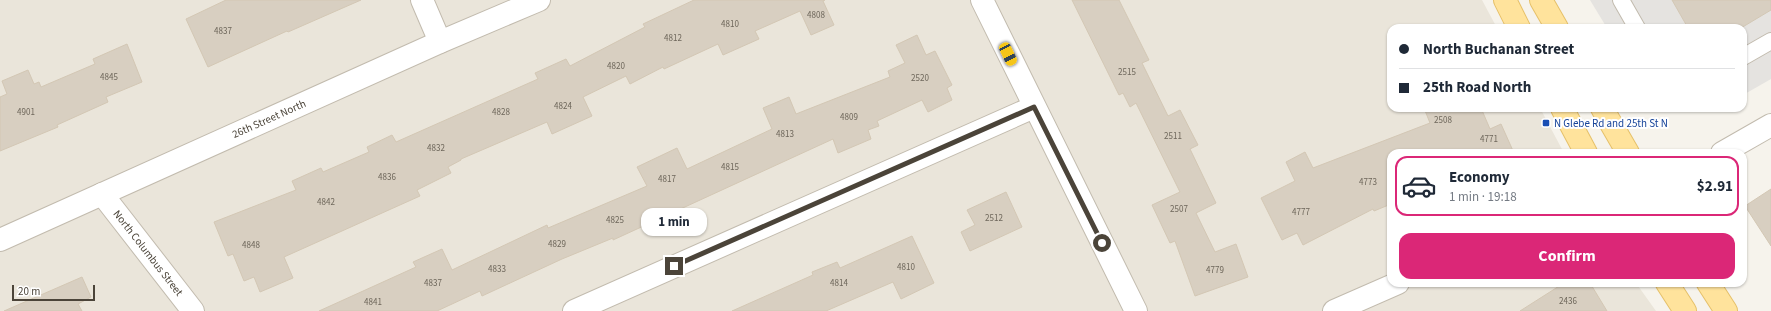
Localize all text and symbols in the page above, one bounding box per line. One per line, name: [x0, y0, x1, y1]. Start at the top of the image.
house number: 4808: [807, 9, 825, 22]
house number: 4810: [721, 18, 739, 31]
house number: 4837: [214, 25, 232, 38]
house number: 4812: [664, 32, 682, 45]
text: North Buchanan Street: [1423, 39, 1574, 60]
car: [997, 41, 1019, 67]
house number: 4820: [607, 60, 625, 73]
house number: 2515: [1118, 66, 1136, 79]
house number: 4845: [100, 71, 118, 84]
house number: 2520: [911, 72, 929, 85]
text: 25th Road North: [1423, 77, 1531, 98]
street label: 26th Street North: [230, 96, 308, 142]
house number: 4824: [554, 100, 572, 113]
house number: 4901: [17, 106, 35, 119]
house number: 4828: [492, 106, 510, 119]
house number: 4809: [840, 111, 858, 124]
house number: 2508: [1434, 114, 1452, 127]
place label: N Glebe Rd and 25th St N: [1554, 116, 1668, 131]
marker: N Glebe Rd and 25th St N: [1541, 118, 1551, 128]
house number: 4813: [776, 128, 794, 141]
house number: 2511: [1164, 130, 1182, 143]
house number: 4771: [1480, 133, 1498, 146]
house number: 4832: [427, 142, 445, 155]
house number: 4815: [721, 161, 739, 174]
text: Economy: [1449, 167, 1510, 188]
icon: car: [1401, 168, 1437, 204]
house number: 4836: [378, 171, 396, 184]
house number: 4817: [658, 173, 676, 186]
house number: 4773: [1359, 176, 1377, 189]
text: $2.91: [1697, 176, 1733, 197]
text: 1 min · 19:18: [1449, 188, 1517, 206]
house number: 4842: [317, 196, 335, 209]
house number: 2507: [1170, 203, 1188, 216]
house number: 4777: [1292, 206, 1310, 219]
street label: North Columbus Street: [110, 207, 187, 299]
callout: 1 min: [641, 208, 707, 236]
house number: 2512: [985, 212, 1003, 225]
text: 1 min: [658, 213, 690, 231]
house number: 4825: [606, 214, 624, 227]
button: Confirm: [1399, 233, 1735, 279]
route start: [1093, 234, 1111, 252]
house number: 4829: [548, 238, 566, 251]
house number: 4848: [242, 239, 260, 252]
route end: [665, 257, 683, 275]
house number: 4810: [897, 261, 915, 274]
house number: 4833: [488, 263, 506, 276]
house number: 4779: [1206, 264, 1224, 277]
house number: 4837: [424, 277, 442, 290]
house number: 4814: [830, 277, 848, 290]
scale bar: [12, 283, 95, 302]
text: 20 m: [18, 284, 40, 299]
house number: 2436: [1559, 295, 1577, 308]
house number: 4841: [364, 296, 382, 309]

